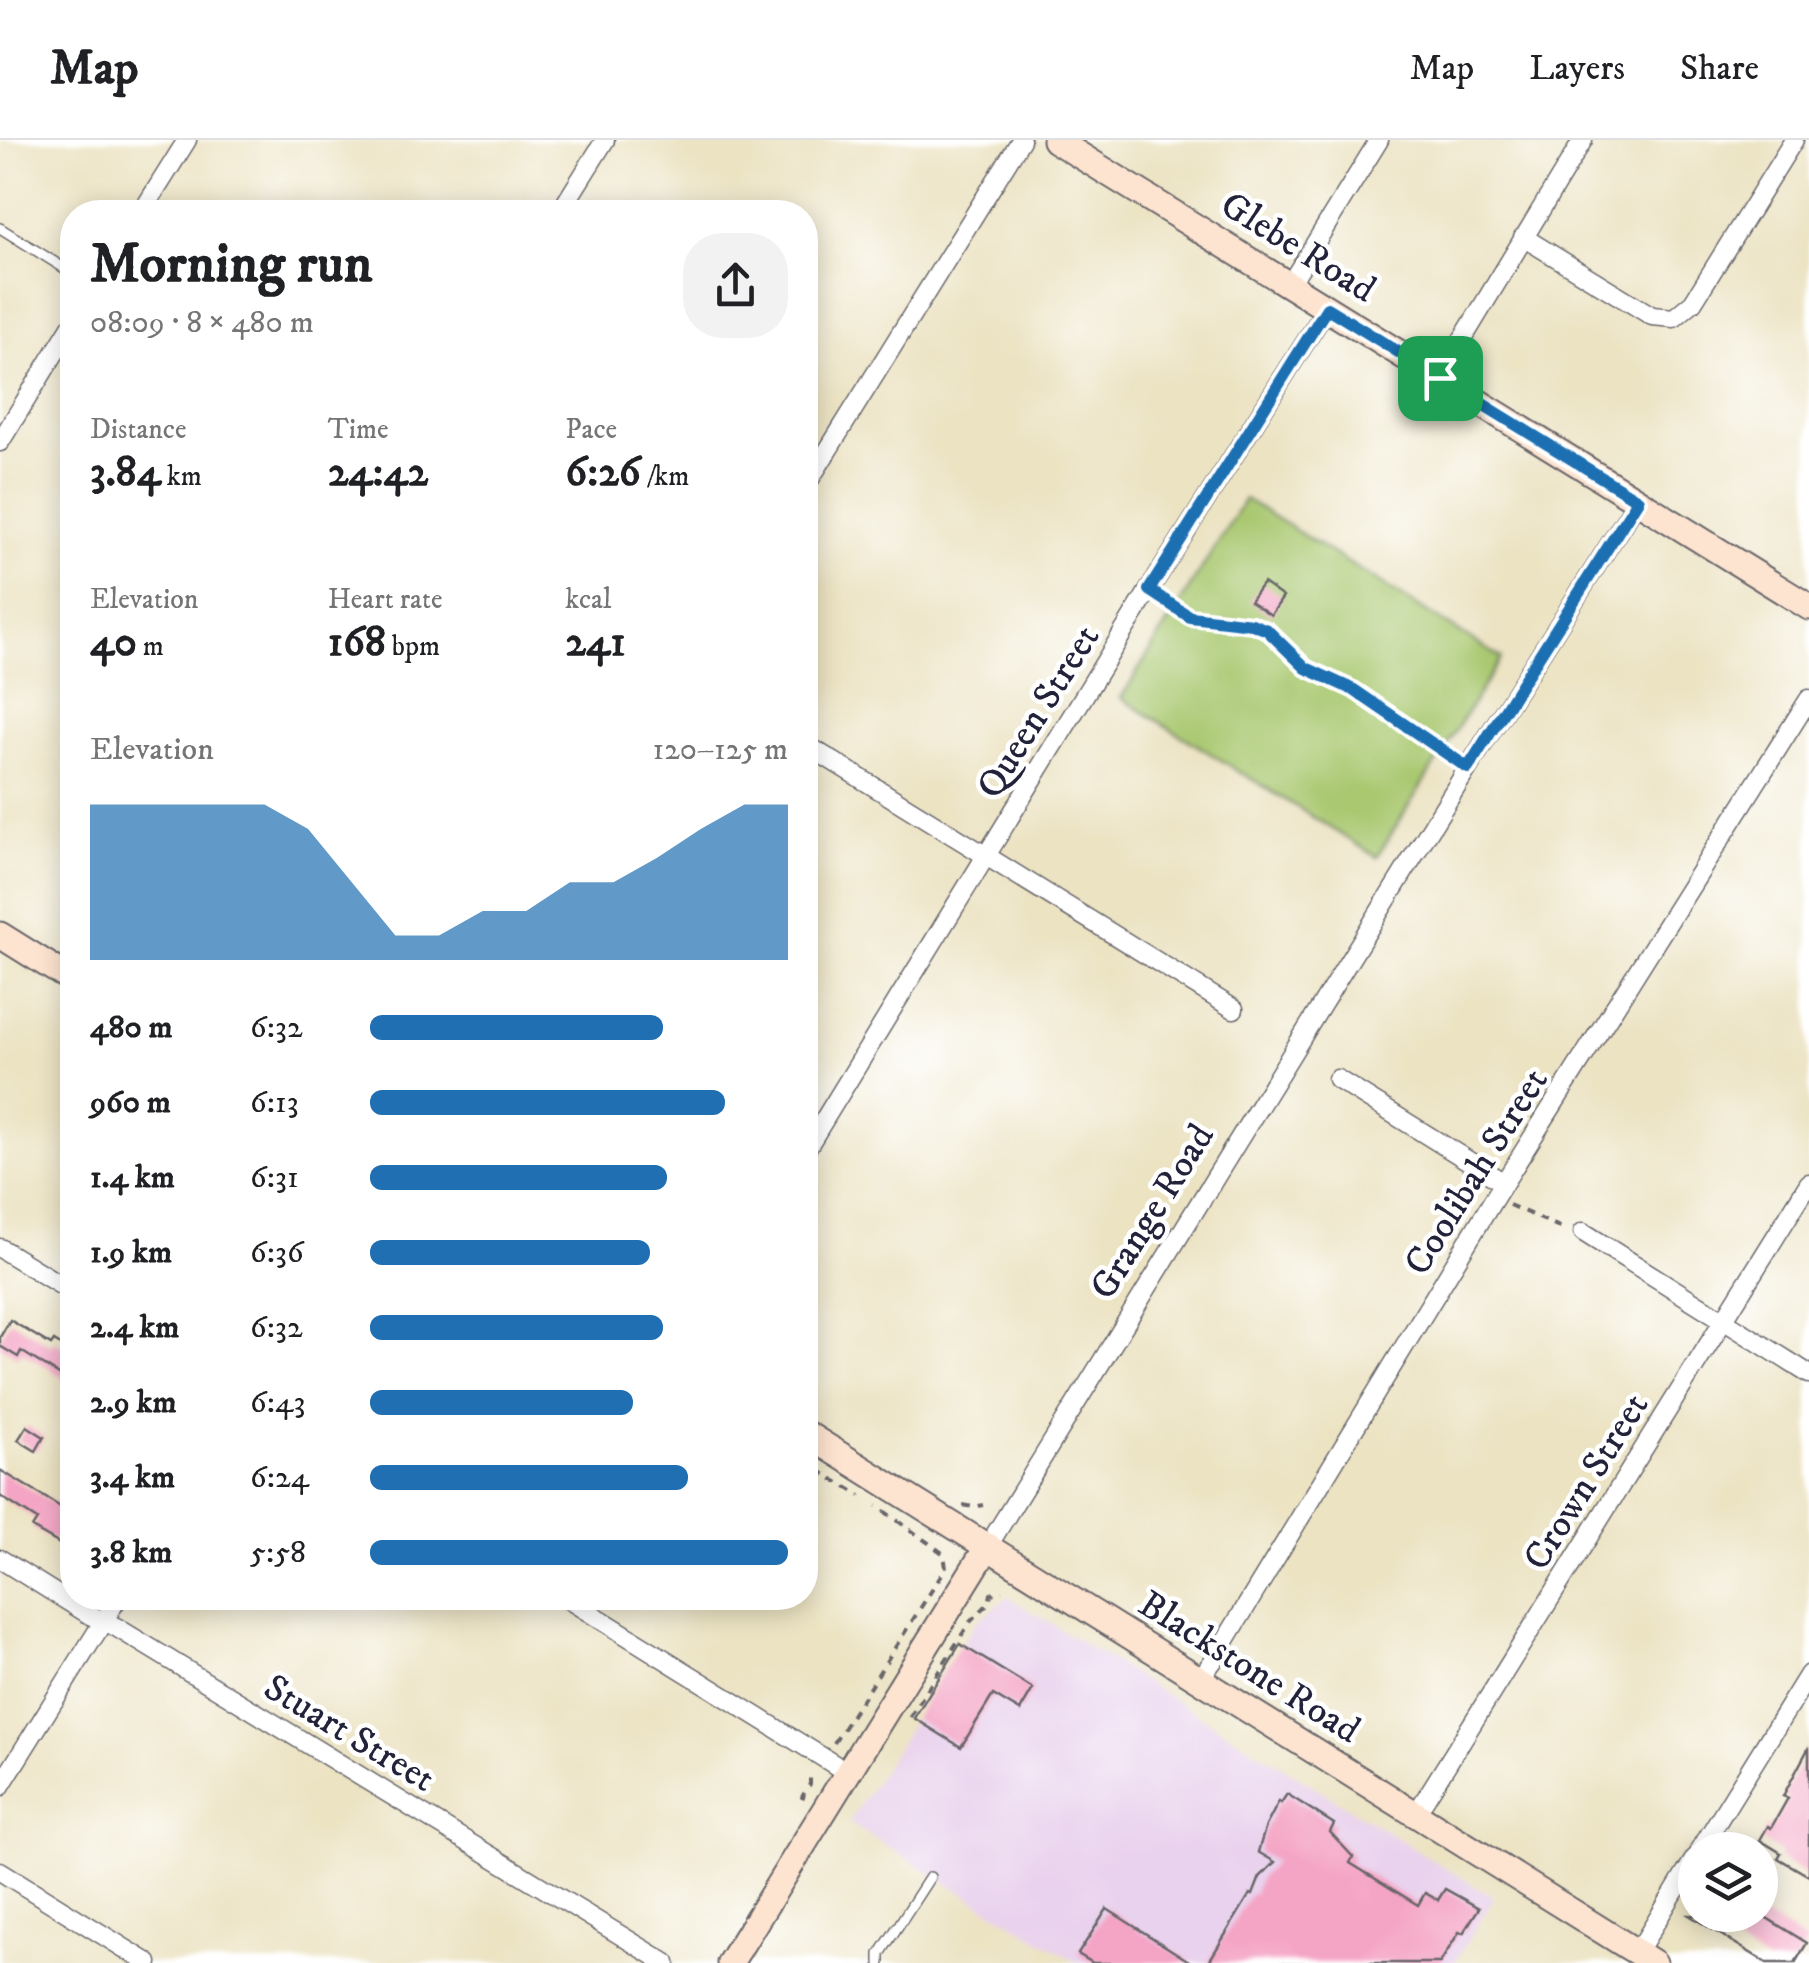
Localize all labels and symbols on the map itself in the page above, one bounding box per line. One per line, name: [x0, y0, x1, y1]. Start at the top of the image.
street label: Glebe Road: [1211, 181, 1384, 314]
pin: [1398, 336, 1483, 421]
street label: Queen Street: [966, 616, 1111, 808]
street label: Coolibah Street: [1394, 1060, 1559, 1285]
street label: Grange Road: [1080, 1115, 1225, 1309]
street label: Crown Street: [1513, 1385, 1660, 1579]
street label: Blackstone Road: [1129, 1581, 1369, 1755]
street label: Stuart Street: [255, 1664, 443, 1803]

